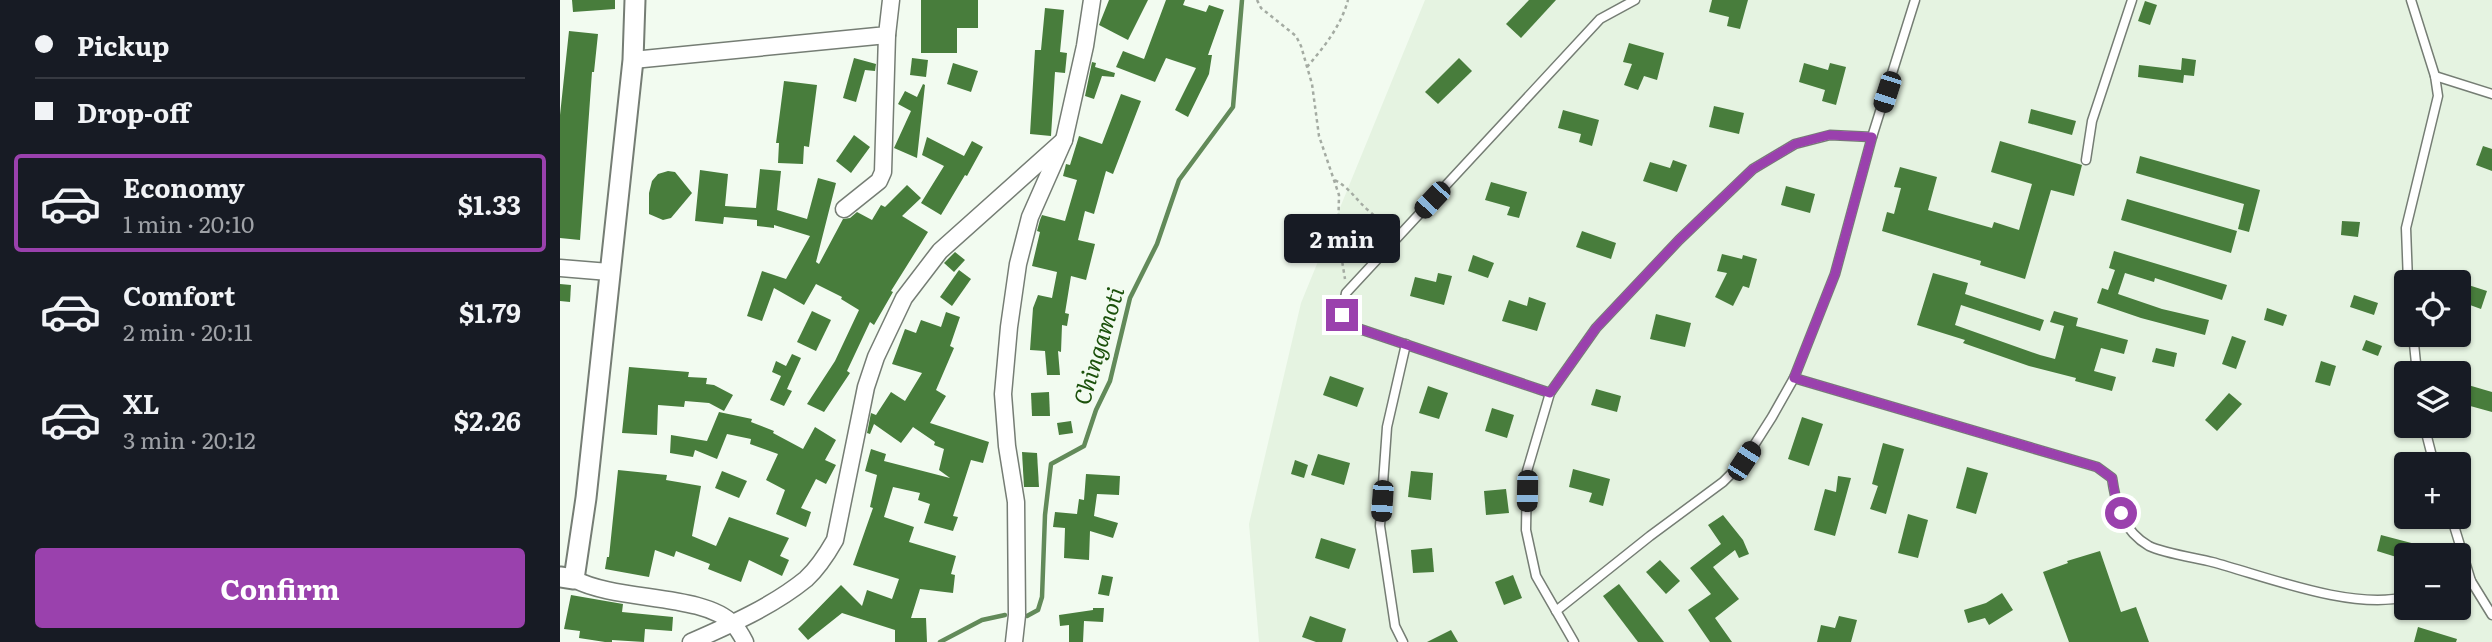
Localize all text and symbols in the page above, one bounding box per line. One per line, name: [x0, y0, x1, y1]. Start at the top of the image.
text: Pickup: [77, 25, 169, 64]
car: [1871, 69, 1904, 115]
text: Drop-off: [77, 92, 190, 131]
text: Economy: [123, 167, 245, 206]
icon: car: [39, 172, 102, 235]
car: [1410, 177, 1455, 223]
text: $1.33: [458, 184, 521, 223]
text: 1 min · 20:10: [123, 206, 254, 240]
callout: 2 min: [1284, 214, 1400, 262]
text: 2 min: [1310, 221, 1374, 255]
map controls: [2394, 270, 2471, 620]
button: locate: [2394, 270, 2471, 347]
text: Comfort: [123, 275, 235, 314]
icon: car: [39, 280, 102, 343]
water label: Chingamoti: [1063, 282, 1131, 409]
text: $1.79: [459, 292, 521, 331]
route end: [1326, 299, 1358, 331]
text: 2 min · 20:11: [123, 314, 253, 348]
button: layers: [2394, 361, 2471, 438]
text: XL: [123, 383, 160, 422]
icon: car: [39, 388, 102, 451]
text: $2.26: [454, 400, 521, 439]
text: 3 min · 20:12: [123, 422, 256, 456]
car: [1724, 438, 1765, 484]
button: +: [2394, 452, 2471, 529]
car: [1517, 470, 1538, 512]
car: [1371, 479, 1394, 523]
route start: [2105, 497, 2137, 529]
button: −: [2394, 543, 2471, 620]
button: Confirm: [35, 548, 525, 628]

